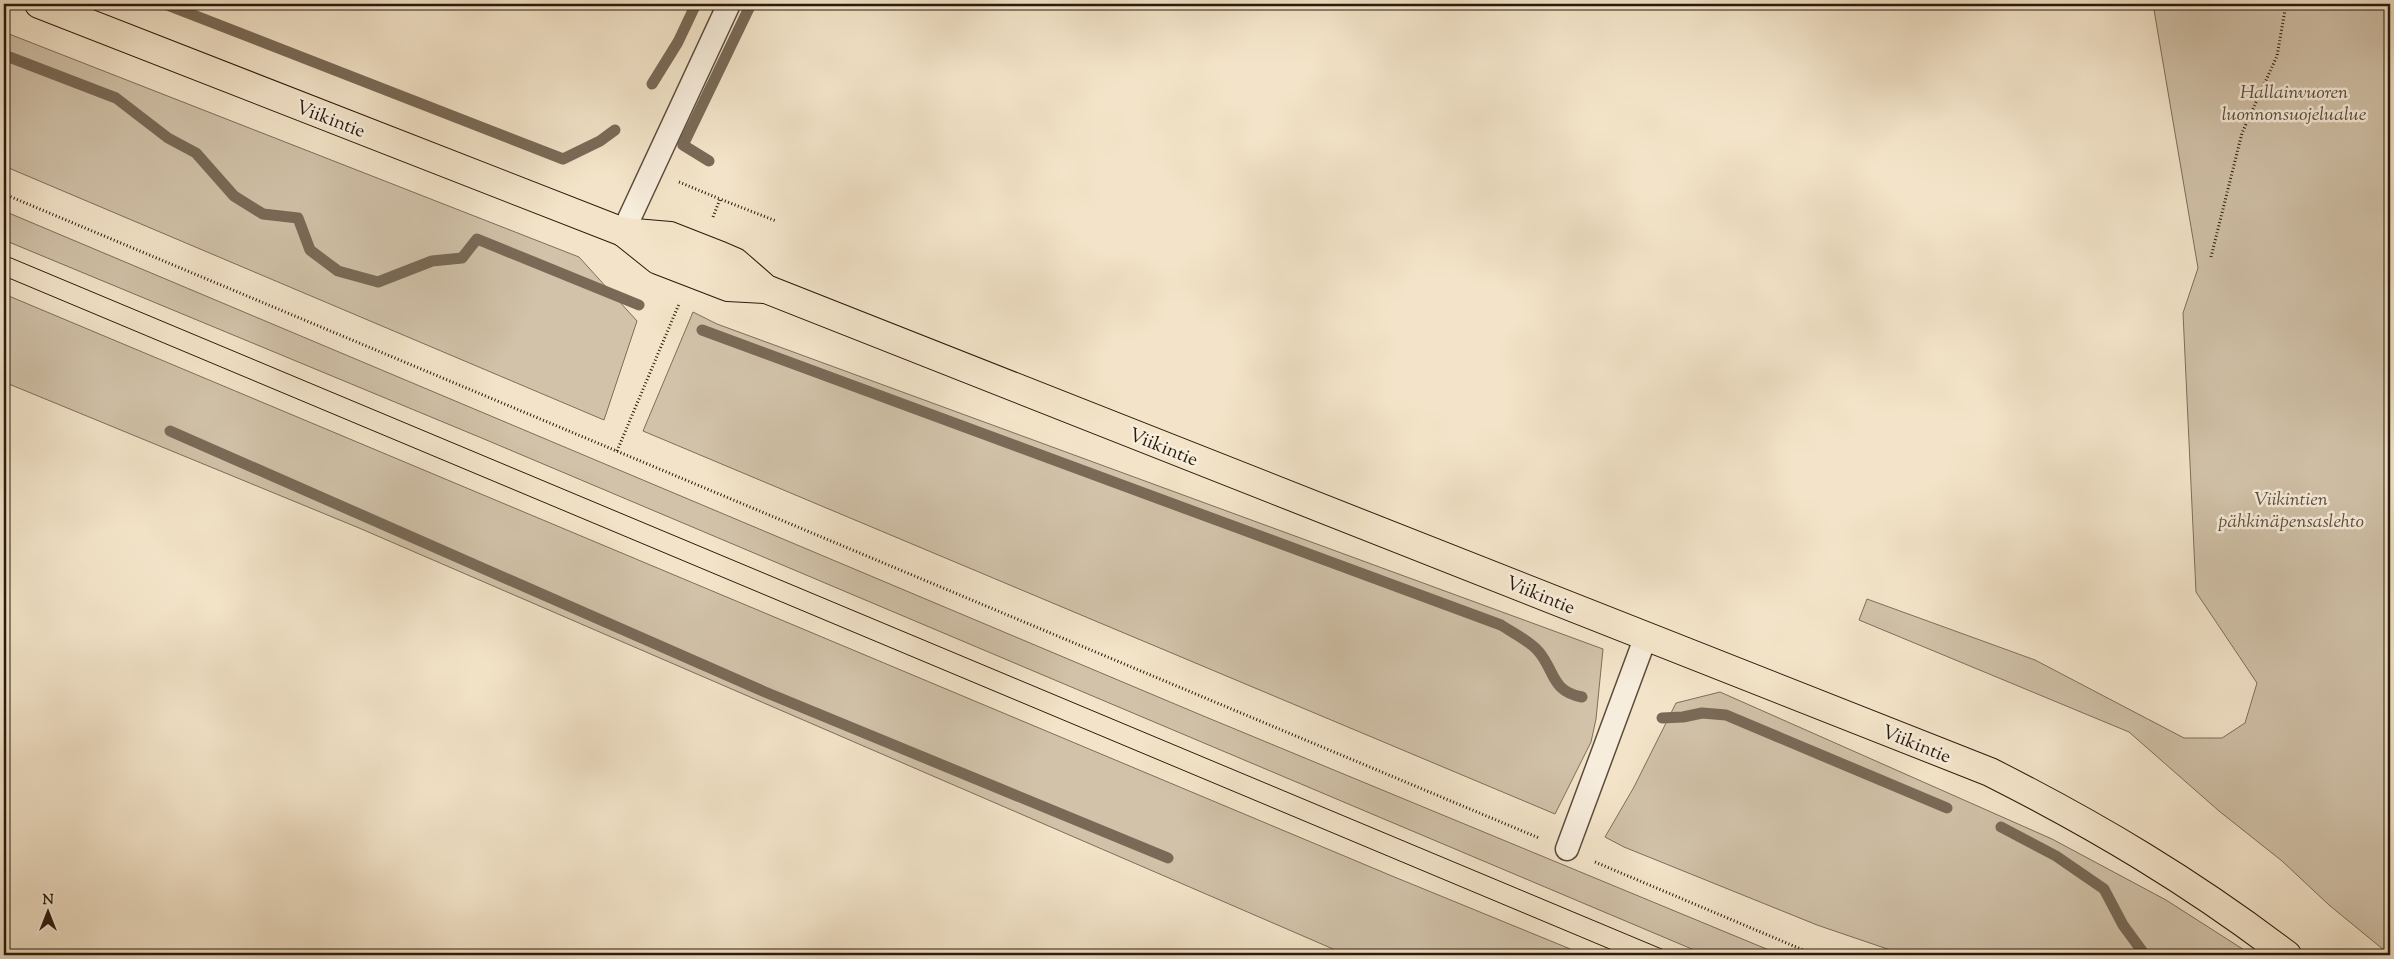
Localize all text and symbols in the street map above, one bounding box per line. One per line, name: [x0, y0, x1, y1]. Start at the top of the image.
park label: Hallainvuoren luonnonsuojelualue: [2222, 80, 2367, 129]
street label: Viikintie: [291, 95, 369, 146]
street label: Viikintie: [1124, 422, 1202, 474]
park label: Viikintien pähkinäpensaslehto: [2218, 487, 2364, 536]
street label: Viikintie: [1501, 570, 1579, 622]
street label: Viikintie: [1877, 719, 1955, 771]
north arrow: [22, 886, 72, 936]
text: N: [42, 891, 54, 911]

